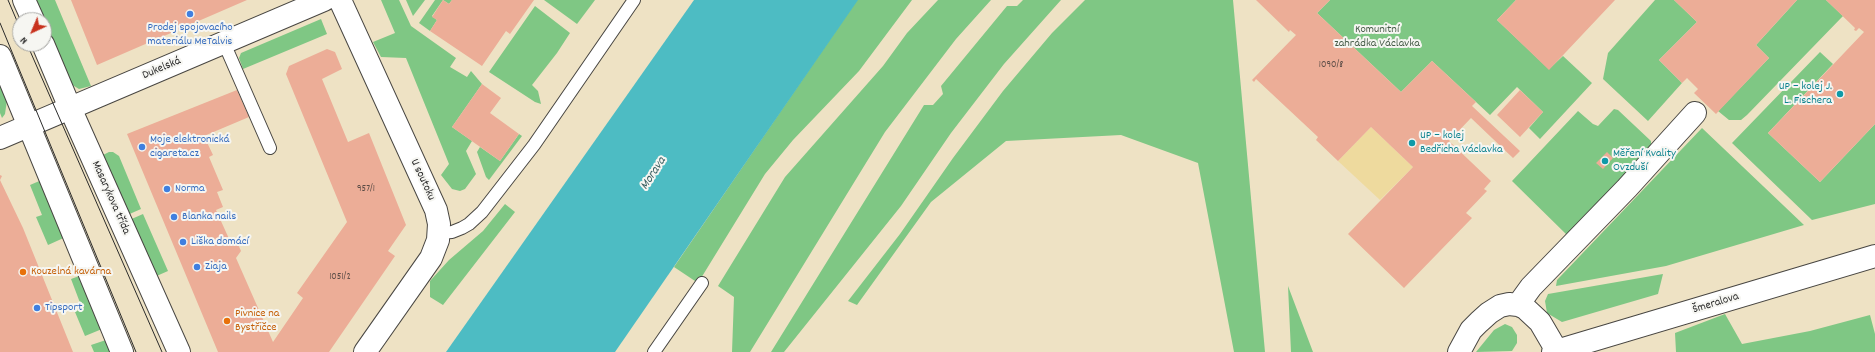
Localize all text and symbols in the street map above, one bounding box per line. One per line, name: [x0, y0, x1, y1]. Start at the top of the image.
marker: Prodej spojovacího materiálu MeTalvis: [185, 9, 195, 19]
north arrow: [12, 12, 52, 52]
place label: Prodej spojovacího materiálu MeTalvis: [148, 21, 232, 49]
park label: Komunitní zahrádka Václavka: [1334, 23, 1420, 51]
text: N: [17, 32, 32, 48]
street label: Dukelská: [141, 54, 183, 84]
house number: 1090/8: [1319, 60, 1343, 72]
place label: UP – kolej J. L. Fischera: [1779, 80, 1832, 108]
marker: UP – kolej J. L. Fischera: [1835, 89, 1845, 99]
place label: UP – kolej Bedřicha Václavka: [1420, 129, 1503, 157]
place label: Moje elektronická cigareta.cz: [150, 133, 230, 161]
marker: UP – kolej Bedřicha Václavka: [1407, 138, 1417, 148]
marker: Moje elektronická cigareta.cz: [137, 142, 147, 152]
place label: Měření Kvality Ovzduší: [1613, 147, 1676, 175]
water label: Morava: [638, 155, 670, 193]
marker: Měření Kvality Ovzduší: [1600, 156, 1610, 166]
street label: U soutoku: [406, 157, 438, 203]
street label: Masarykova třída: [87, 159, 133, 237]
place label: Norma: [175, 182, 205, 196]
marker: Norma: [162, 184, 172, 194]
house number: 957/1: [357, 184, 375, 196]
place label: Blanka nails: [182, 210, 236, 224]
marker: Blanka nails: [169, 212, 179, 222]
place label: Liška domácí: [191, 235, 249, 249]
marker: Liška domácí: [178, 237, 188, 247]
place label: Ziaja: [205, 260, 227, 274]
marker: Ziaja: [192, 262, 202, 272]
place label: Kouzelná kavárna: [31, 265, 111, 279]
marker: Kouzelná kavárna: [18, 267, 28, 277]
house number: 1051/2: [329, 272, 351, 284]
street label: Šmeralova: [1691, 290, 1741, 318]
place label: Tipsport: [45, 301, 82, 315]
marker: Tipsport: [32, 303, 42, 313]
place label: Pivnice na Bystřičce: [235, 307, 279, 335]
marker: Pivnice na Bystřičce: [222, 316, 232, 326]

